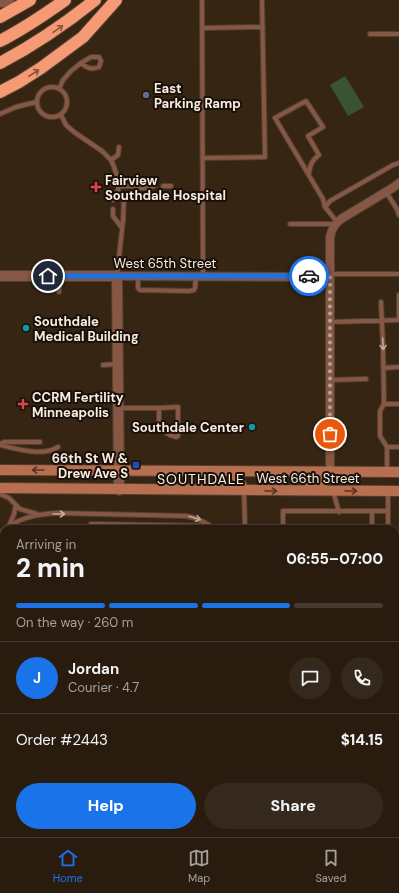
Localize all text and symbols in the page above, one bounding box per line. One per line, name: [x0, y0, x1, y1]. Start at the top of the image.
one-way arrow: [52, 25, 63, 33]
one-way arrow: [28, 69, 39, 77]
place label: East Parking Ramp: [154, 80, 241, 112]
marker: East Parking Ramp: [141, 90, 151, 100]
place label: Fairview Southdale Hospital: [105, 172, 226, 204]
marker: Fairview Southdale Hospital: [90, 181, 102, 193]
street label: West 65th Street: [114, 255, 216, 272]
courier: [289, 256, 329, 296]
pin: [31, 259, 65, 293]
icon: home: [37, 265, 59, 287]
icon: car: [298, 265, 320, 287]
place label: Southdale Medical Building: [34, 313, 139, 345]
marker: Southdale Medical Building: [21, 323, 31, 333]
one-way arrow: [379, 337, 386, 350]
place label: CCRM Fertility Minneapolis: [32, 389, 124, 421]
marker: CCRM Fertility Minneapolis: [17, 398, 29, 410]
pin: [313, 417, 347, 451]
place label: Southdale Center: [132, 419, 245, 436]
marker: Southdale Center: [247, 422, 257, 432]
icon: bag: [319, 423, 341, 445]
place label: 66th St W & Drew Ave S: [52, 450, 128, 482]
marker: 66th St W & Drew Ave S: [131, 460, 141, 470]
one-way arrow: [32, 466, 45, 474]
district label: SOUTHDALE: [157, 470, 245, 488]
street label: West 66th Street: [256, 470, 360, 487]
one-way arrow: [264, 487, 277, 494]
one-way arrow: [344, 487, 357, 495]
one-way arrow: [52, 510, 65, 518]
one-way arrow: [188, 515, 201, 522]
text: Arriving in: [16, 536, 76, 553]
text: 06:55–07:00: [286, 549, 383, 569]
text: 2 min: [16, 551, 85, 585]
text: On the way · 260 m: [16, 614, 133, 631]
button: chat: [289, 657, 331, 699]
button: phone: [341, 657, 383, 699]
text: Jordan: [68, 659, 119, 679]
text: J: [33, 668, 41, 688]
text: Courier · 4.7: [68, 679, 139, 696]
text: Order #2443: [16, 730, 108, 750]
text: $14.15: [341, 730, 383, 750]
button: Help: [16, 783, 196, 829]
button: Share: [204, 783, 383, 829]
tab: Home: [53, 847, 83, 885]
tab: Map: [188, 847, 210, 885]
tab: Saved: [315, 847, 346, 885]

